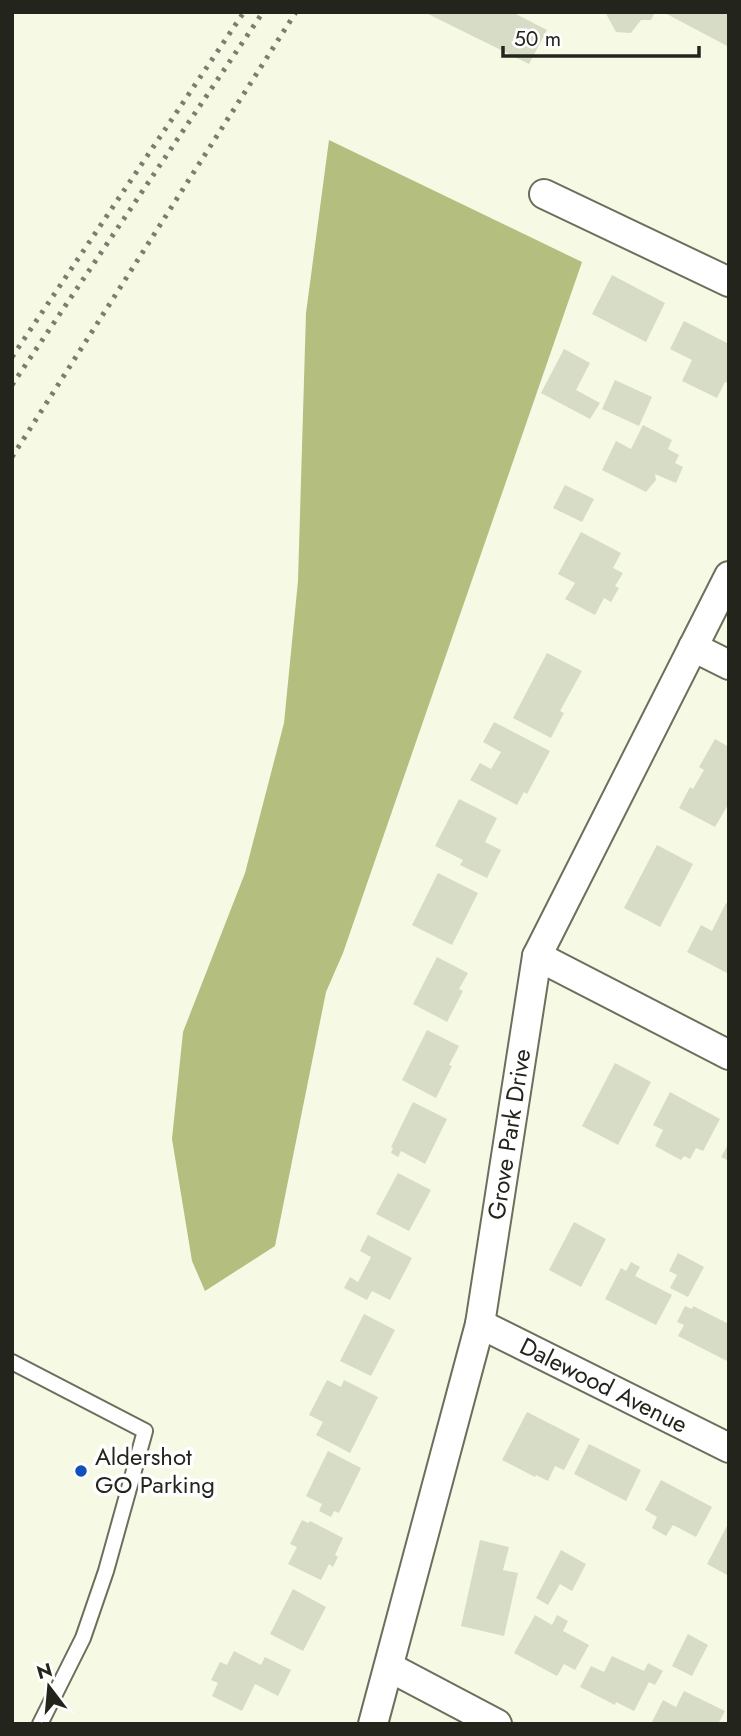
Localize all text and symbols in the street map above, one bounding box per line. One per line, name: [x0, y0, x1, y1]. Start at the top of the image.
scale bar: [503, 14, 699, 58]
text: 50 m: [514, 24, 561, 54]
street label: Grove Park Drive: [478, 1046, 539, 1222]
street label: Dalewood Avenue: [514, 1329, 694, 1442]
place label: Aldershot GO Parking: [95, 1439, 215, 1502]
marker: Aldershot GO Parking: [73, 1463, 89, 1479]
north arrow: [14, 1652, 84, 1722]
text: N: [33, 1656, 55, 1686]

